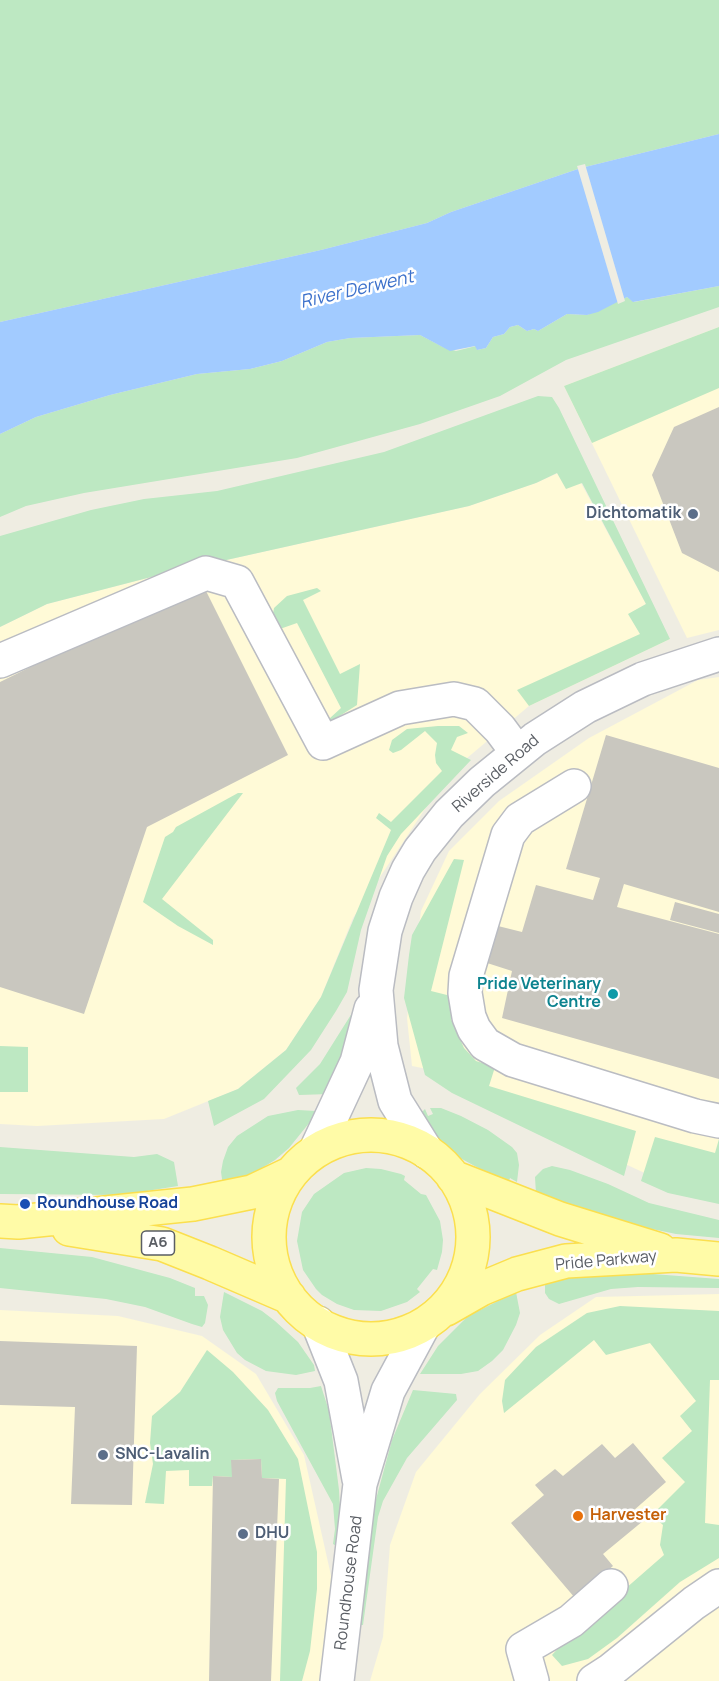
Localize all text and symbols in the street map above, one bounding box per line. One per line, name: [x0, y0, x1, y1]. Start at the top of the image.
water label: River Derwent: [298, 266, 416, 314]
place label: Dichtomatik: [586, 504, 681, 524]
marker: Dichtomatik: [686, 507, 700, 521]
street label: Riverside Road: [449, 731, 543, 817]
place label: Pride Veterinary Centre: [477, 975, 601, 1013]
marker: Pride Veterinary Centre: [606, 987, 620, 1001]
place label: Roundhouse Road: [37, 1194, 178, 1214]
marker: Roundhouse Road: [18, 1197, 32, 1211]
road number: A6: [142, 1231, 174, 1255]
street label: Pride Parkway: [554, 1247, 658, 1275]
place label: SNC-Lavalin: [115, 1445, 210, 1465]
marker: SNC-Lavalin: [96, 1448, 110, 1462]
place label: Harvester: [590, 1506, 666, 1526]
marker: Harvester: [571, 1509, 585, 1523]
street label: Roundhouse Road: [331, 1515, 367, 1651]
place label: DHU: [255, 1524, 289, 1544]
marker: DHU: [236, 1527, 250, 1541]

